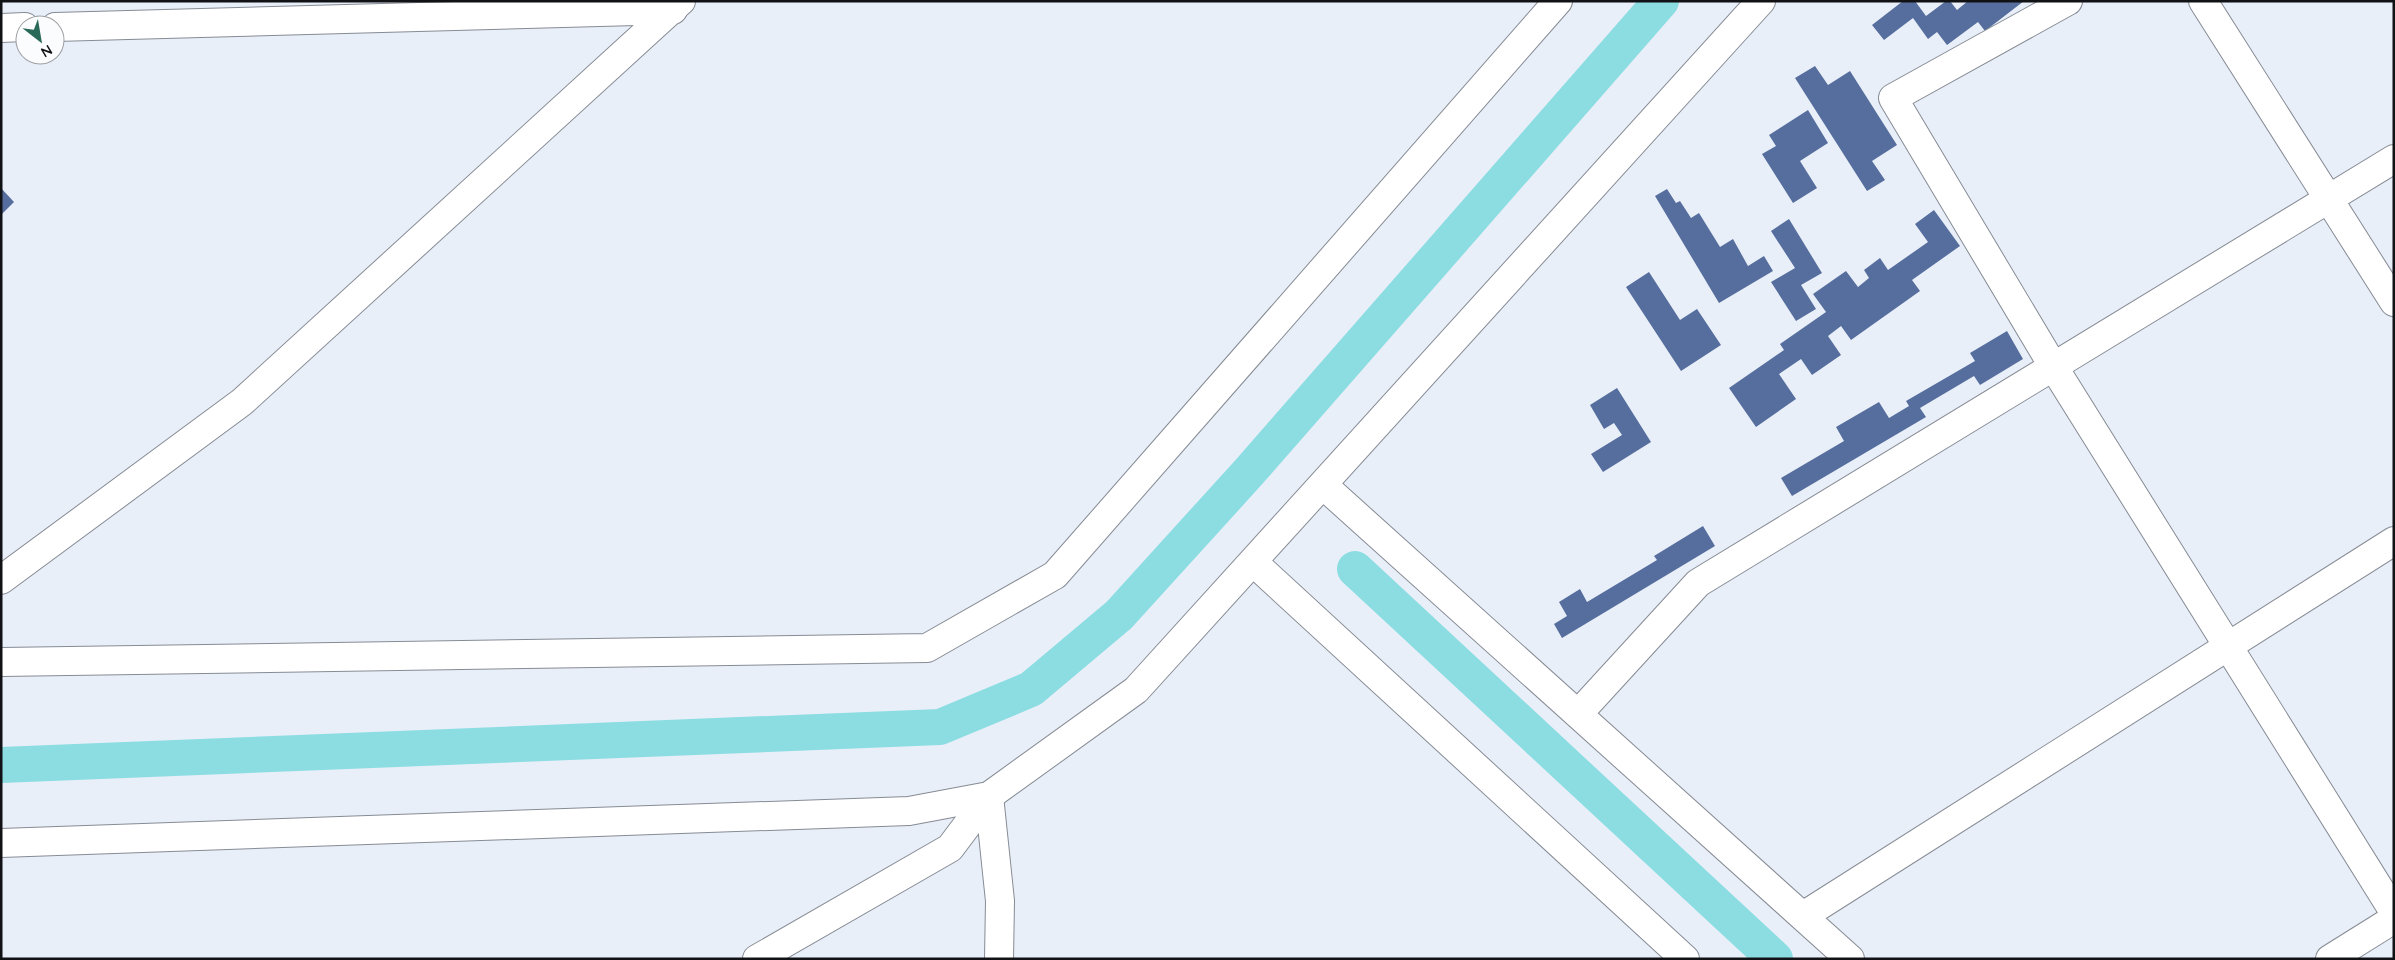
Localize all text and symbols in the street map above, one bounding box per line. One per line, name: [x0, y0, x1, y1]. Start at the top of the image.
north arrow: [15, 15, 65, 65]
text: N: [38, 41, 56, 62]

